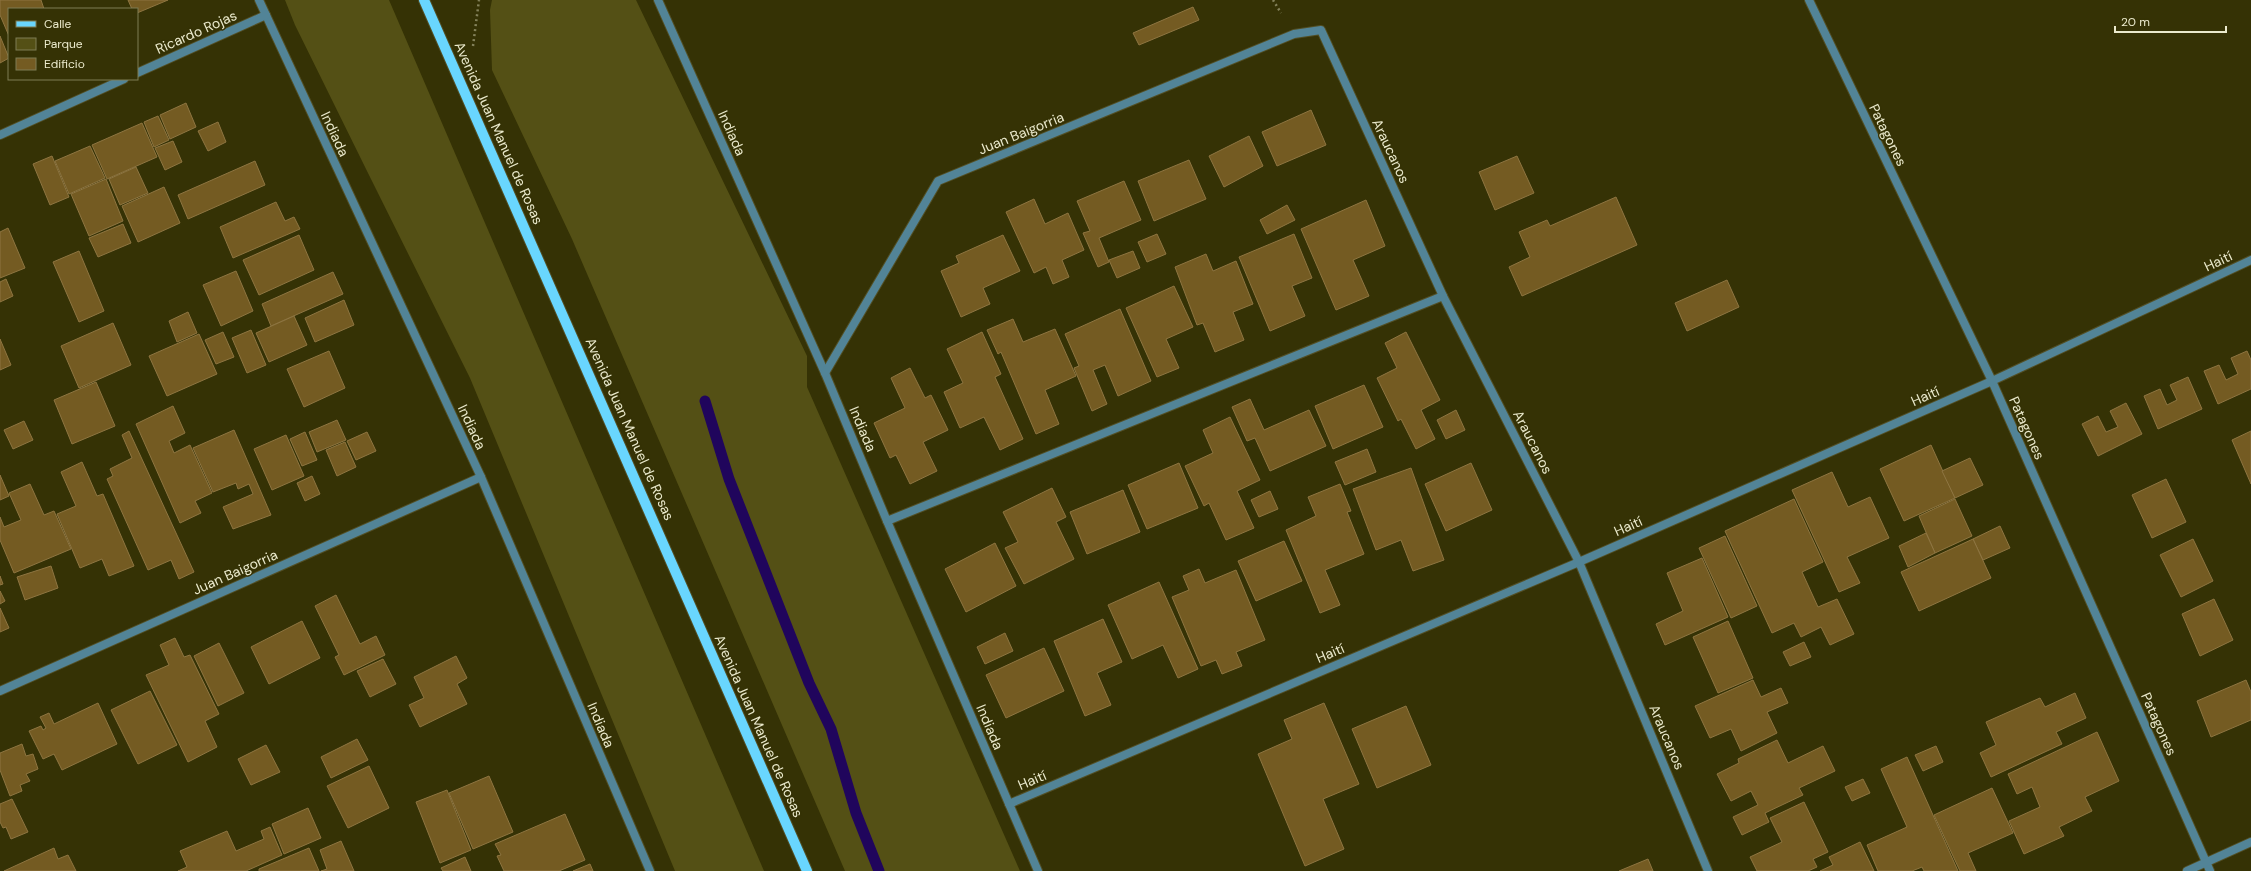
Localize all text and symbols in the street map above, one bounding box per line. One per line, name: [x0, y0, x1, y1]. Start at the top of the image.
street label: Ricardo Rojas: [152, 6, 240, 58]
legend: [8, 8, 138, 80]
scale bar: [2115, 8, 2226, 34]
text: 20 m: [2121, 14, 2150, 30]
text: Calle: [44, 16, 71, 32]
text: Parque: [44, 36, 83, 52]
street label: Avenida Juan Manuel de Rosas: [450, 39, 548, 227]
text: Edificio: [44, 56, 85, 72]
street label: Patagones: [1865, 101, 1911, 169]
street label: Indiada: [714, 108, 750, 158]
street label: Juan Baigorria: [975, 108, 1067, 158]
street label: Indiada: [317, 109, 353, 159]
street label: Araucanos: [1368, 116, 1414, 186]
street label: Haití: [2201, 246, 2236, 275]
street label: Avenida Juan Manuel de Rosas: [581, 335, 679, 523]
street label: Haití: [1908, 381, 1943, 410]
street label: Patagones: [2005, 394, 2049, 462]
street label: Indiada: [454, 402, 490, 452]
street label: Indiada: [845, 404, 881, 454]
street label: Araucanos: [1509, 407, 1557, 477]
street label: Haití: [1611, 511, 1646, 540]
street label: Juan Baigorria: [190, 545, 280, 599]
street label: Avenida Juan Manuel de Rosas: [710, 632, 808, 820]
street label: Haití: [1313, 639, 1348, 667]
street label: Patagones: [2137, 690, 2181, 758]
street label: Indiada: [583, 700, 619, 750]
street label: Indiada: [972, 702, 1008, 752]
street label: Araucanos: [1645, 702, 1689, 772]
street label: Haití: [1015, 766, 1050, 794]

